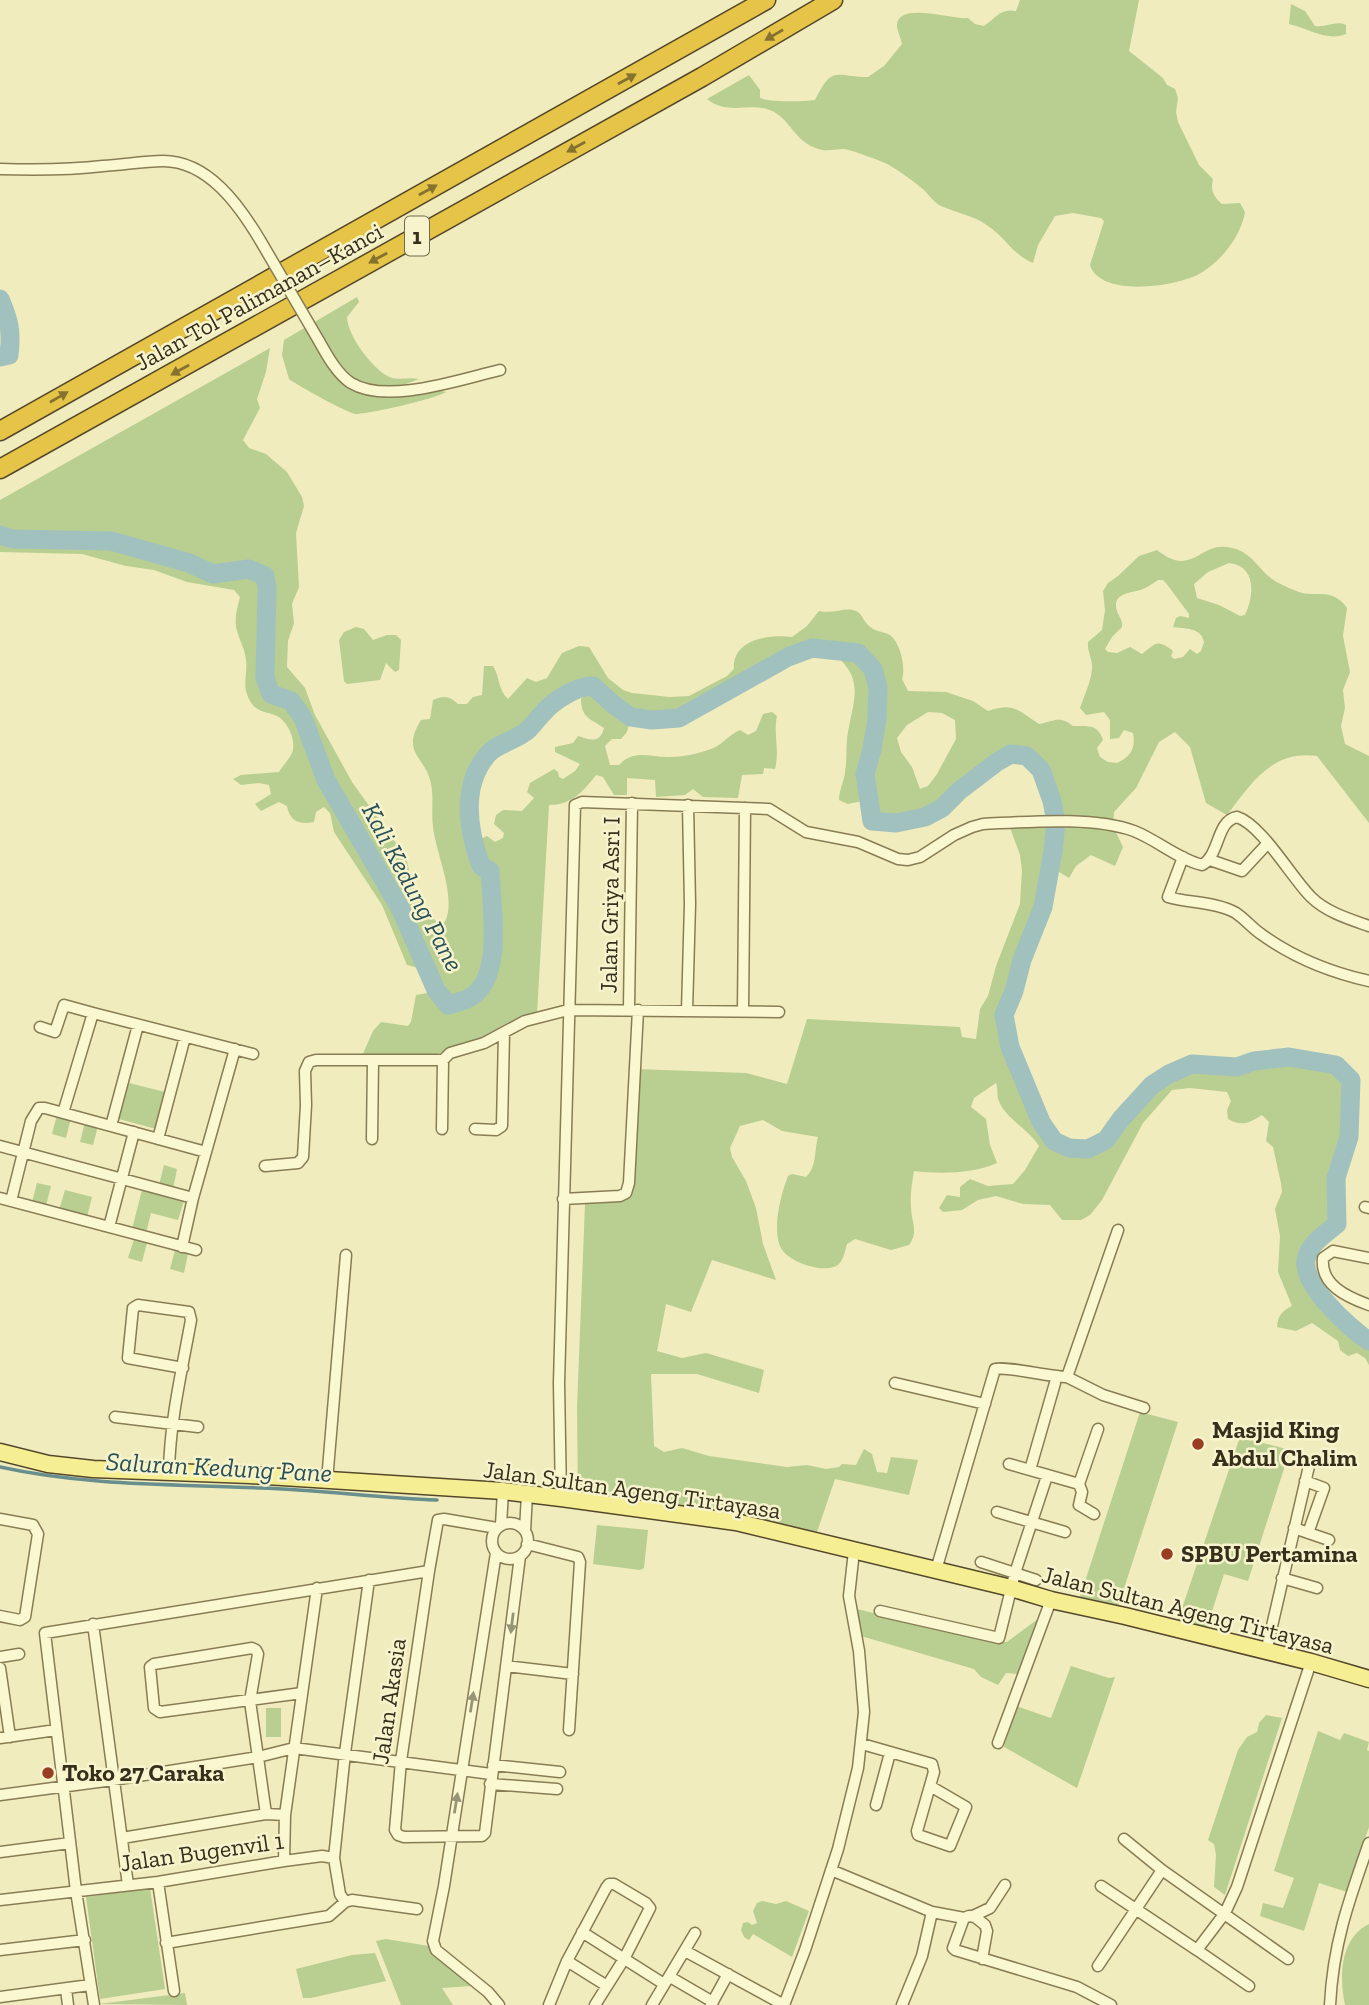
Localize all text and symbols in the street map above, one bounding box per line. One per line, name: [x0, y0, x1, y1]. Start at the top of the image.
one-way arrow: [765, 28, 784, 41]
one-way arrow: [617, 73, 637, 85]
one-way arrow: [567, 141, 586, 153]
one-way arrow: [419, 184, 438, 196]
street label: Jalan Tol Palimanan–Kanci: [130, 216, 388, 377]
road number: 1: [405, 216, 429, 256]
one-way arrow: [368, 252, 388, 264]
one-way arrow: [170, 364, 189, 376]
one-way arrow: [49, 391, 69, 403]
water label: Kali Kedung Pane: [355, 797, 471, 977]
street label: Jalan Griya Asri I: [593, 816, 626, 994]
place label: Masjid King Abdul Chalim: [1212, 1415, 1357, 1472]
marker: Masjid King Abdul Chalim: [1190, 1436, 1206, 1452]
water label: Saluran Kedung Pane: [105, 1445, 333, 1489]
street label: Jalan Sultan Ageng Tirtayasa: [482, 1454, 783, 1525]
place label: SPBU Pertamina: [1181, 1539, 1358, 1568]
marker: SPBU Pertamina: [1159, 1546, 1175, 1562]
street label: Jalan Sultan Ageng Tirtayasa: [1039, 1559, 1338, 1660]
one-way arrow: [506, 1613, 517, 1635]
street label: Jalan Akasia: [365, 1636, 412, 1766]
one-way arrow: [467, 1691, 478, 1713]
place label: Toko 27 Caraka: [62, 1758, 224, 1787]
marker: Toko 27 Caraka: [40, 1765, 56, 1781]
one-way arrow: [451, 1792, 462, 1814]
street label: Jalan Bugenvil 1: [118, 1826, 285, 1877]

